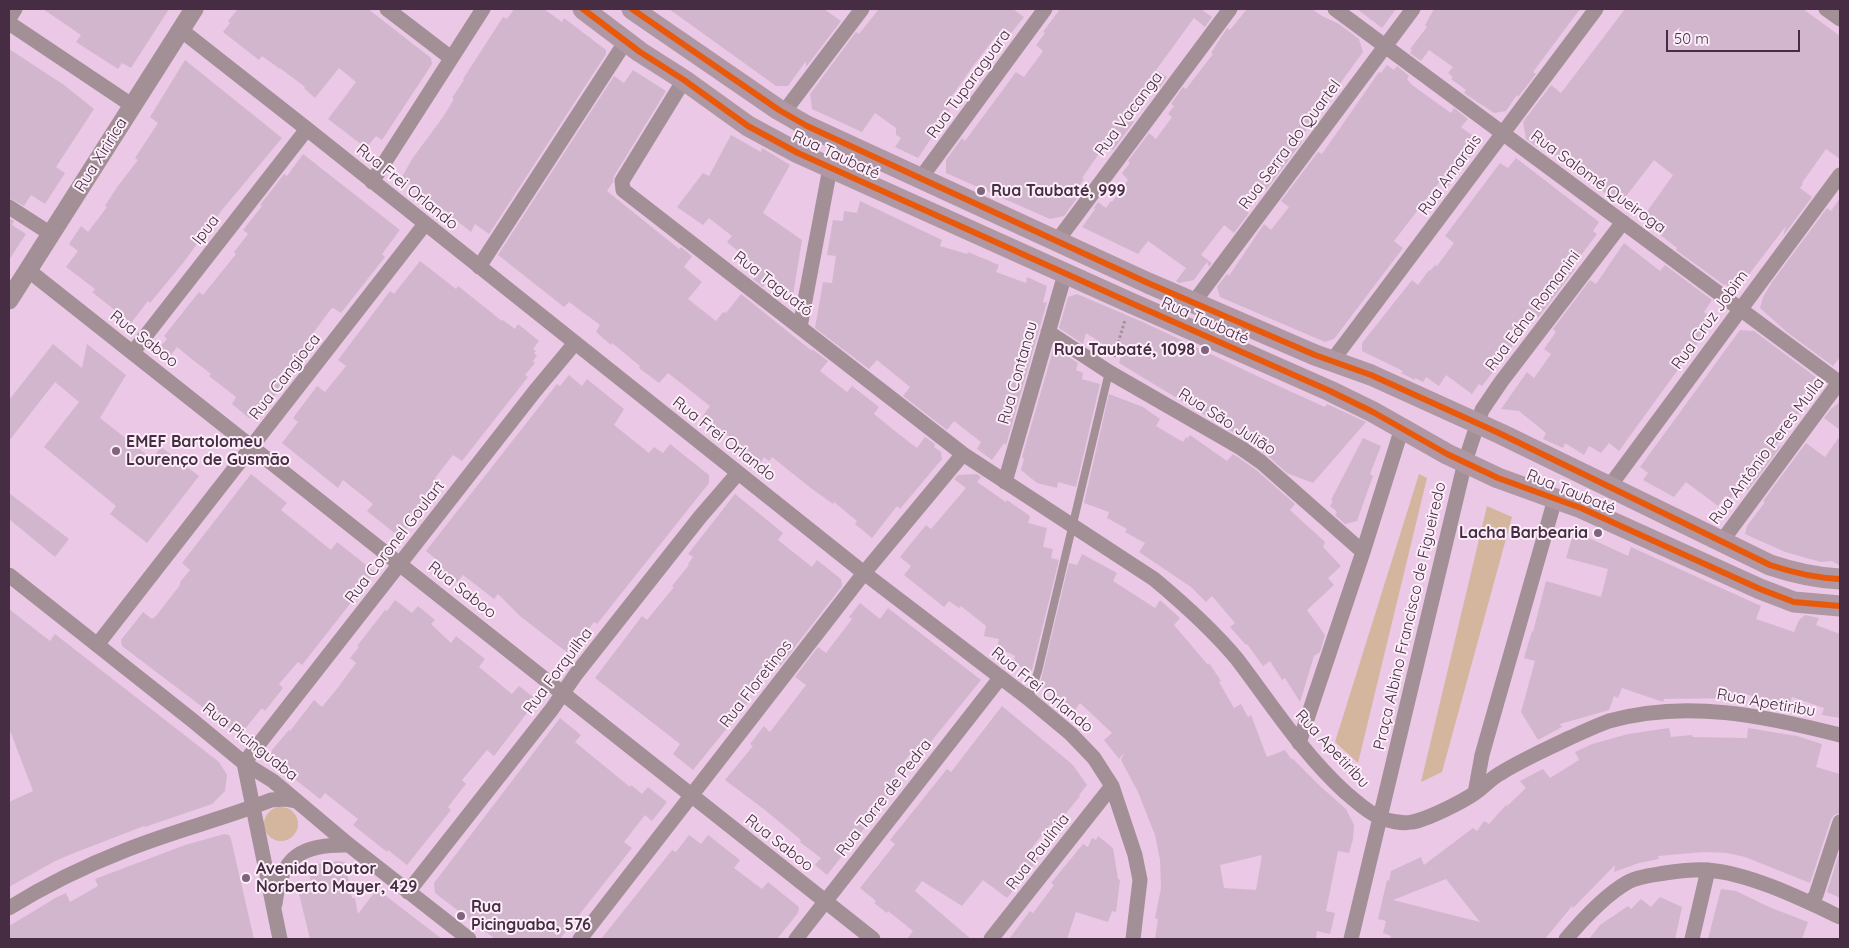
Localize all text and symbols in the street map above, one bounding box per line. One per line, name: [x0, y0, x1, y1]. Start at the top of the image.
scale bar: [1669, 20, 1803, 52]
street label: Rua Tuparaguara: [923, 26, 1015, 142]
text: 50 m: [1674, 29, 1709, 48]
street label: Rua Vacanga: [1091, 68, 1167, 160]
street label: Rua Serra do Quartel: [1235, 76, 1345, 214]
street label: Rua Xiririca: [71, 114, 131, 196]
street label: Rua Taubaté: [789, 126, 883, 184]
street label: Rua Salomé Queiroga: [1527, 126, 1669, 238]
street label: Rua Amarais: [1414, 131, 1486, 219]
street label: Rua Frei Orlando: [352, 140, 462, 234]
place label: Rua Taubaté, 999: [991, 181, 1126, 201]
marker: Rua Taubaté, 999: [975, 185, 987, 197]
street label: Ipua: [188, 211, 224, 249]
street label: Rua Taguató: [730, 247, 816, 321]
street label: Rua Edna Romanini: [1481, 247, 1585, 375]
street label: Rua Cruz Jobim: [1668, 267, 1752, 373]
street label: Rua Taubaté: [1158, 293, 1252, 349]
street label: Rua Saboo: [106, 306, 182, 372]
street label: Rua Contanau: [994, 319, 1042, 427]
street label: Rua Cangioca: [245, 330, 325, 424]
place label: Rua Taubaté, 1098: [1054, 340, 1195, 360]
marker: Rua Taubaté, 1098: [1199, 344, 1211, 356]
street label: Rua Antônio Peres Mulla: [1705, 373, 1829, 529]
street label: Rua São Julião: [1175, 384, 1279, 460]
street label: Rua Frei Orlando: [669, 393, 779, 485]
place label: EMEF Bartolomeu Lourenço de Gusmão: [126, 432, 290, 470]
marker: EMEF Bartolomeu Lourenço de Gusmão: [110, 445, 122, 457]
street label: Rua Taubaté: [1524, 465, 1618, 519]
street label: Rua Coronel Goulart: [341, 477, 449, 607]
street label: Praça Albino Francisco de Figueiredo: [1370, 480, 1450, 752]
place label: Lacha Barbearia: [1459, 523, 1588, 543]
marker: Lacha Barbearia: [1592, 527, 1604, 539]
street label: Rua Saboo: [424, 557, 500, 623]
street label: Rua Forquilha: [519, 624, 597, 718]
street label: Rua Floretinos: [716, 636, 796, 732]
street label: Rua Frei Orlando: [987, 643, 1097, 737]
street label: Rua Apetiribu: [1715, 685, 1817, 721]
street label: Rua Picinguaba: [199, 699, 301, 785]
street label: Rua Apetiribu: [1291, 706, 1373, 792]
street label: Rua Torre de Pedra: [832, 736, 936, 860]
street label: Rua Saboo: [741, 810, 817, 876]
street label: Rua Paulínia: [1002, 810, 1074, 894]
place label: Avenida Doutor Norberto Mayer, 429: [256, 859, 417, 897]
marker: Avenida Doutor Norberto Mayer, 429: [240, 872, 252, 884]
place label: Rua Picinguaba, 576: [471, 897, 591, 935]
marker: Rua Picinguaba, 576: [455, 910, 467, 922]

